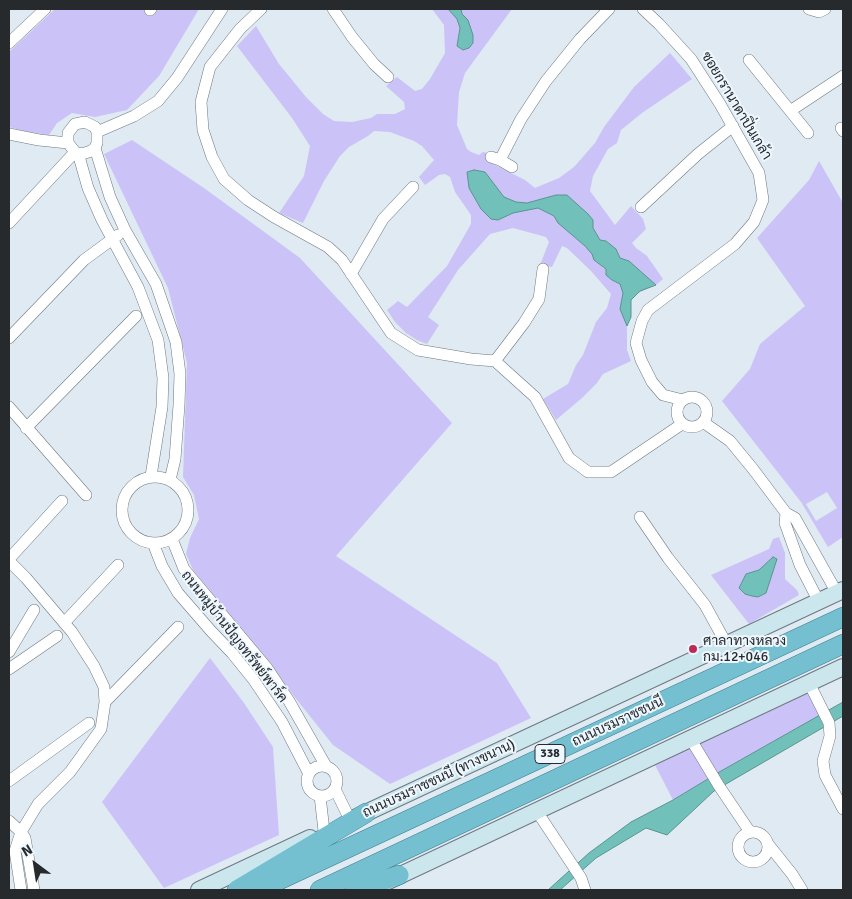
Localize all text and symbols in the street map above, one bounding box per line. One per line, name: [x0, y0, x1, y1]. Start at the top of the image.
street label: ซอยกรานาดาปิ่นเกล้า: [697, 49, 775, 163]
street label: ถนนหมู่บ้านปัญจทรัพย์พาร์ค: [177, 568, 291, 706]
place label: ศาลาทางหลวง กม.12+046: [703, 633, 786, 666]
marker: ศาลาทางหลวง กม.12+046: [687, 643, 699, 655]
street label: ถนนบรมราชชนนี: [570, 694, 666, 750]
street label: ถนนบรมราชชนนี (ทางขนาน): [360, 736, 518, 822]
road number: 338: [535, 744, 565, 764]
north arrow: [10, 839, 60, 889]
text: N: [18, 841, 36, 861]

